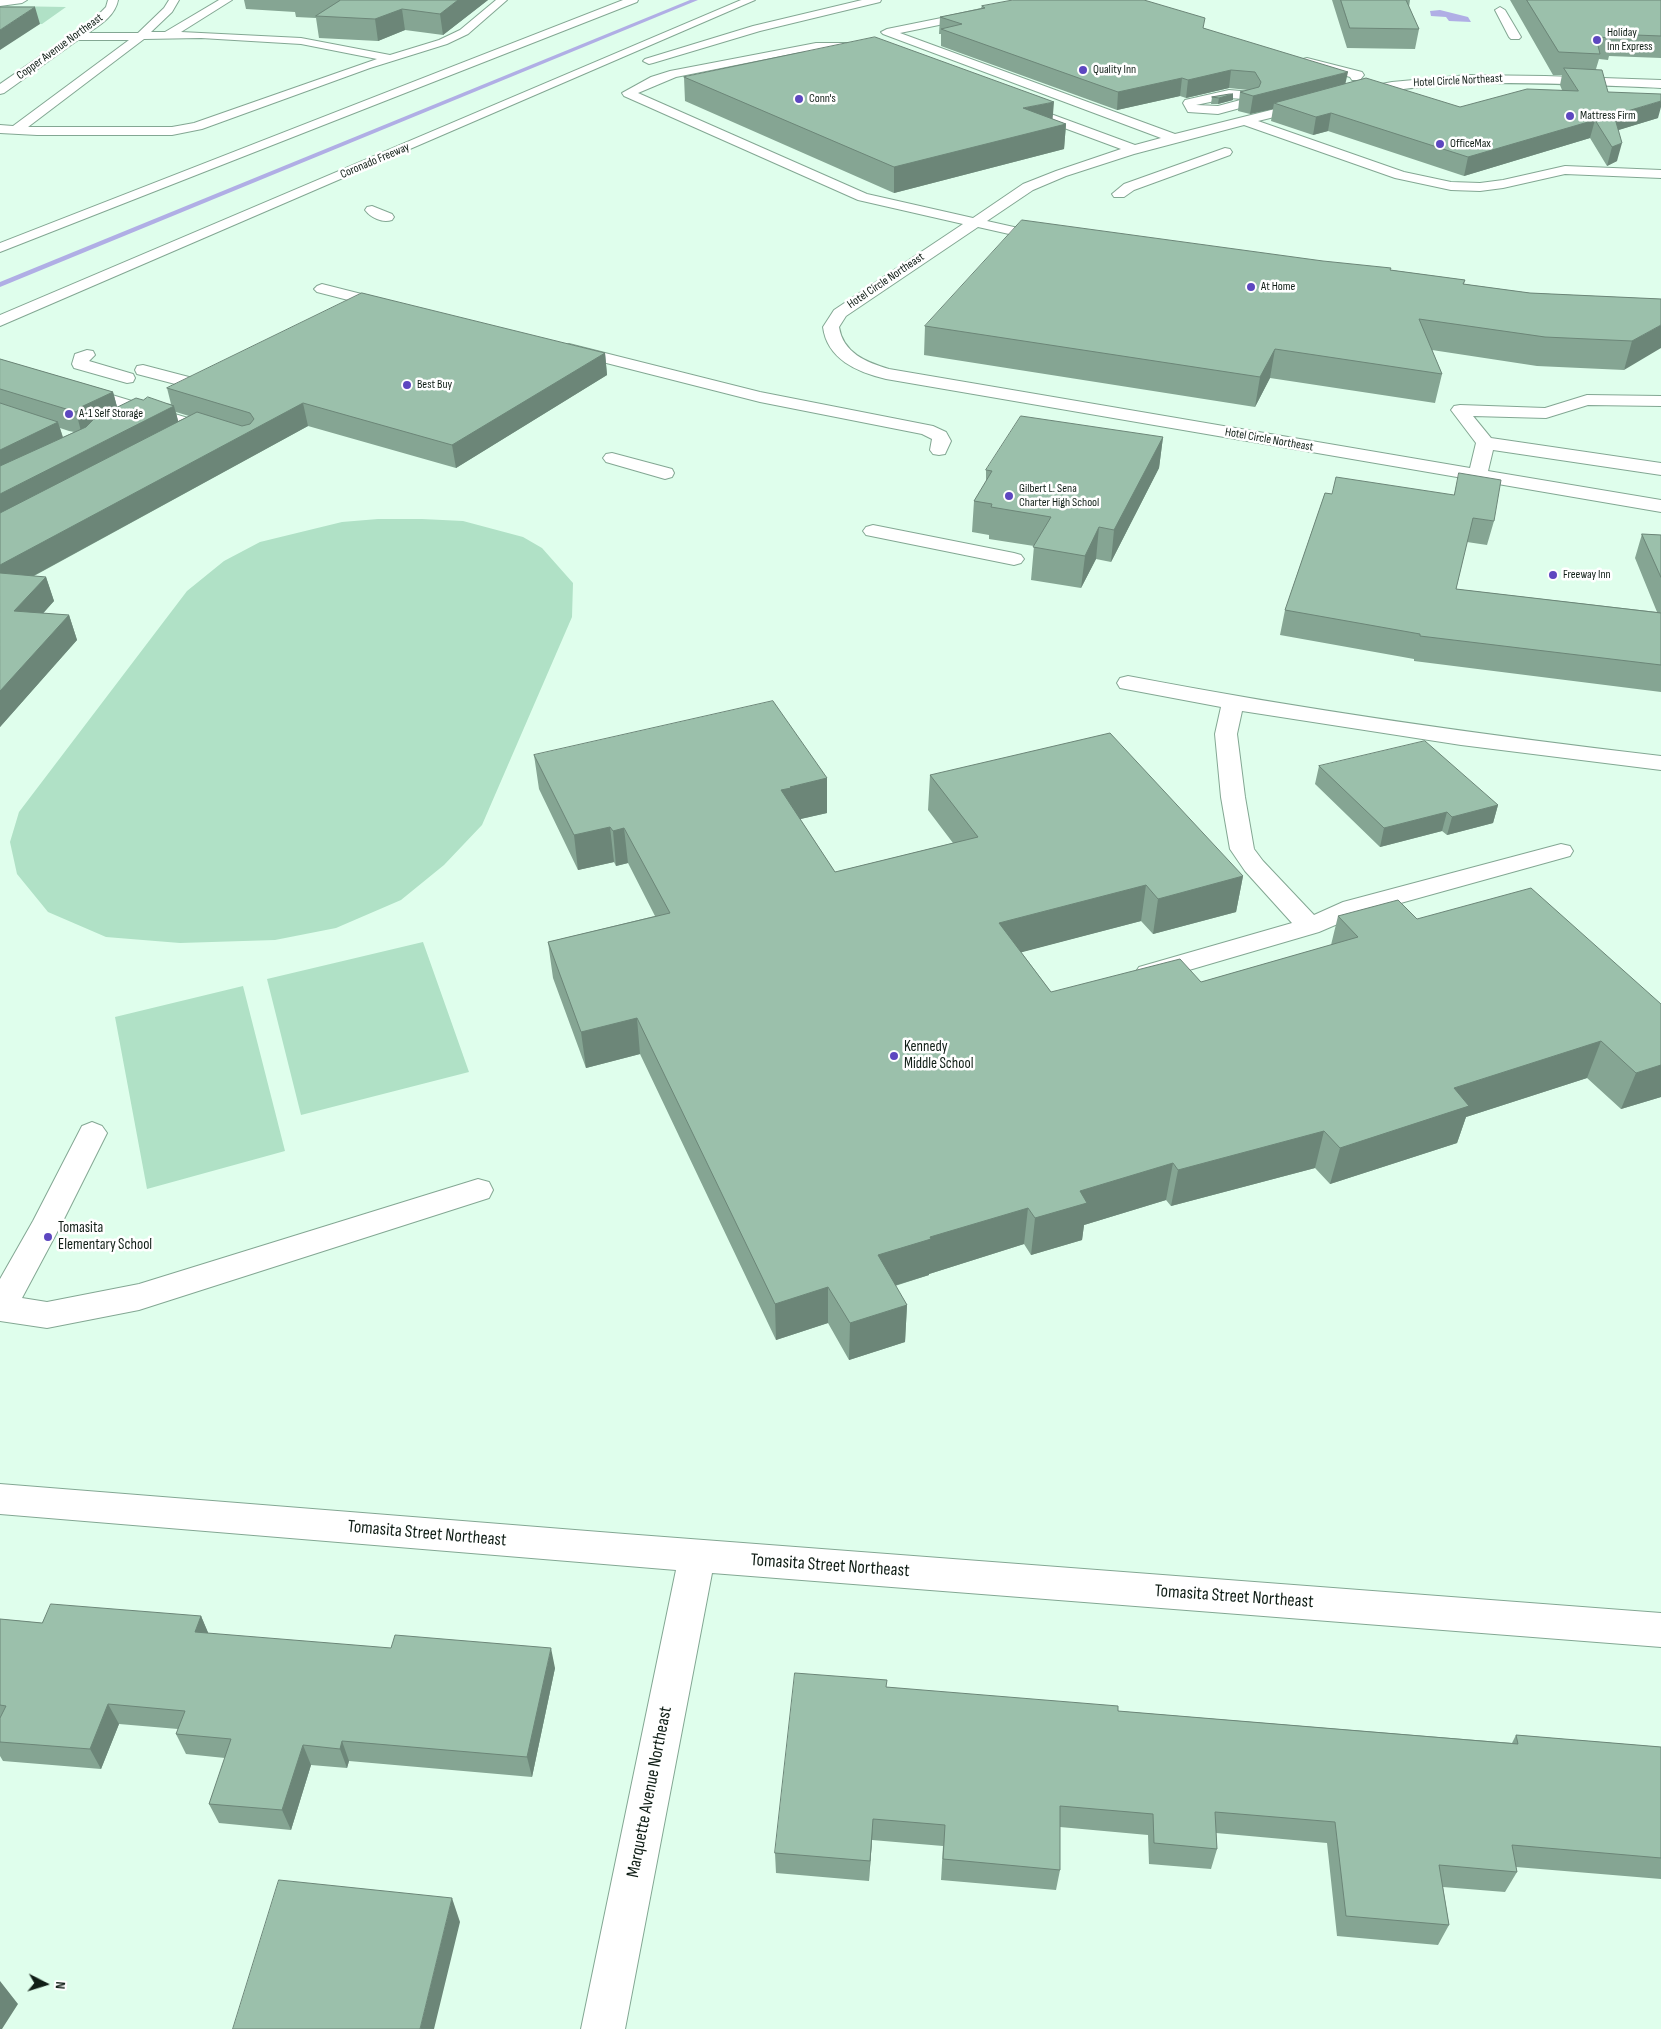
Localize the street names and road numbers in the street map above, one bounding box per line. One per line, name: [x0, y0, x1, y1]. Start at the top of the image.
street label: Copper Avenue Northeast: [14, 11, 106, 83]
street label: Hotel Circle Northeast: [1413, 71, 1503, 91]
street label: Coronado Freeway: [338, 140, 412, 182]
street label: Hotel Circle Northeast: [845, 250, 927, 312]
street label: Hotel Circle Northeast: [1224, 425, 1314, 455]
street label: Tomasita Street Northeast: [347, 1516, 507, 1552]
street label: Tomasita Street Northeast: [750, 1550, 910, 1582]
street label: Tomasita Street Northeast: [1154, 1581, 1314, 1613]
street label: Marquette Avenue Northeast: [623, 1705, 677, 1879]

